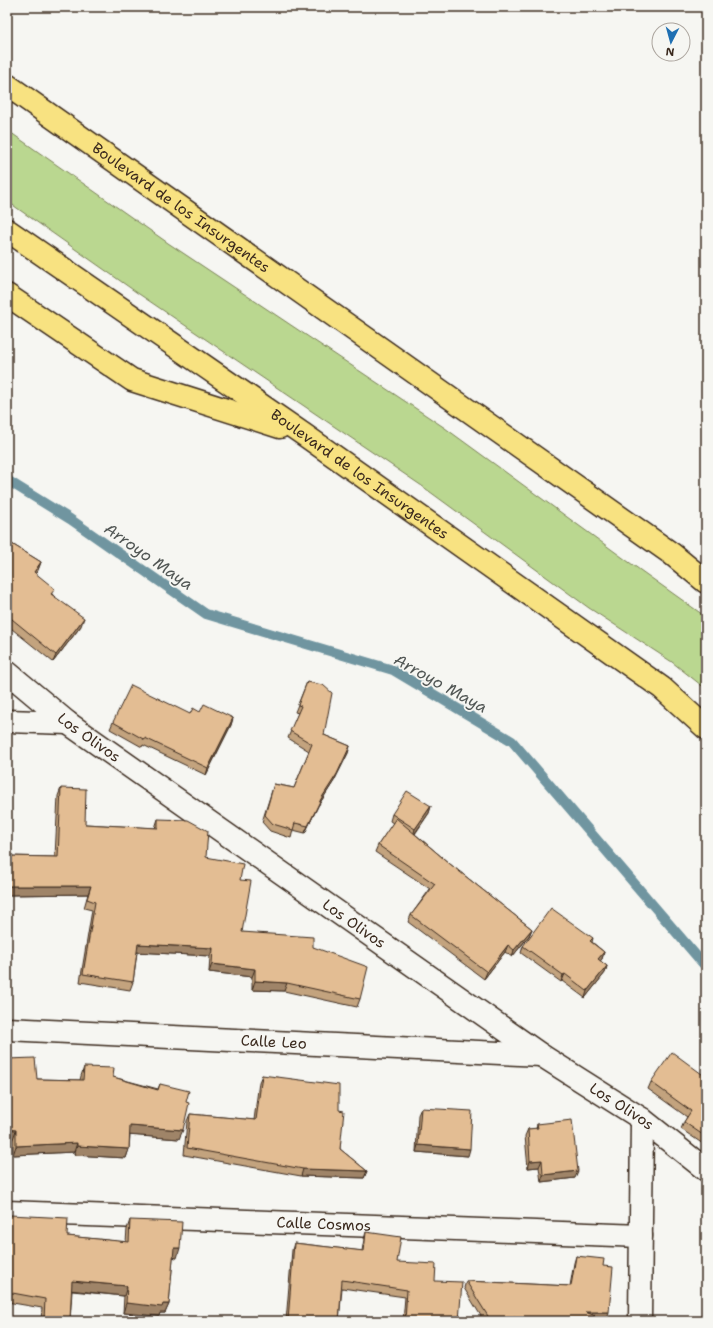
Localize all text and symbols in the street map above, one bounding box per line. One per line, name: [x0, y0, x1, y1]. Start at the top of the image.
north arrow: [651, 22, 691, 62]
text: N: [665, 44, 675, 59]
street label: Boulevard de los Insurgentes: [88, 138, 274, 277]
street label: Boulevard de los Insurgentes: [267, 405, 453, 544]
water label: Arroyo Maya: [100, 518, 197, 595]
water label: Arroyo Maya: [390, 649, 491, 718]
street label: Los Olivos: [53, 708, 125, 767]
street label: Los Olivos: [318, 895, 390, 953]
street label: Calle Leo: [240, 1030, 307, 1054]
street label: Los Olivos: [586, 1078, 658, 1135]
street label: Calle Cosmos: [276, 1212, 372, 1236]

